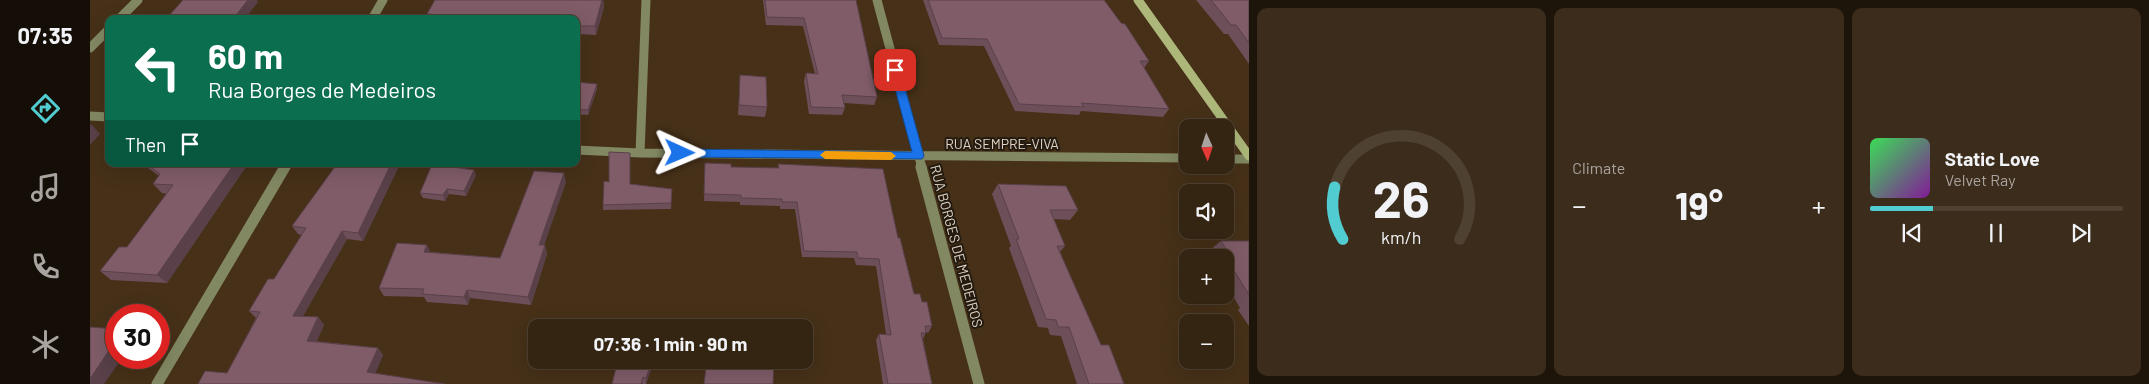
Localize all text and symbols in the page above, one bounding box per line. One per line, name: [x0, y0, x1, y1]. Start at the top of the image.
text: 07:35: [17, 22, 73, 48]
text: 60 m: [208, 34, 283, 76]
icon: left: [125, 35, 190, 100]
pin: [874, 49, 916, 91]
icon: arrive: [881, 56, 909, 84]
text: Rua Borges de Medeiros: [208, 76, 436, 102]
icon: directions: [28, 91, 63, 126]
north arrow: [1179, 119, 1234, 174]
map controls: [1179, 119, 1234, 369]
position arrow: [653, 126, 705, 178]
icon: arrive: [176, 130, 204, 158]
text: Then: [125, 133, 166, 156]
street label: RUA SEMPRE-VIVA: [945, 135, 1059, 152]
text: Static Love: [1945, 147, 2040, 170]
text: Climate: [1572, 158, 1625, 177]
street label: RUA BORGES DE MEDEIROS: [927, 163, 987, 329]
text: 26: [1373, 166, 1430, 228]
icon: music: [28, 170, 63, 205]
text: Velvet Ray: [1945, 170, 2016, 189]
text: 19°: [1675, 182, 1723, 228]
button: sound: [1179, 184, 1234, 239]
text: −: [1572, 188, 1586, 222]
text: +: [1812, 188, 1826, 222]
icon: previous: [1898, 219, 1926, 247]
icon: pause: [1982, 219, 2010, 247]
icon: next: [2067, 219, 2095, 247]
text: km/h: [1381, 226, 1422, 248]
icon: phone: [28, 249, 63, 284]
button: +: [1179, 249, 1234, 304]
speed limit sign: 30: [105, 304, 170, 369]
button: −: [1179, 314, 1234, 369]
icon: climate: [28, 327, 63, 362]
text: 07:36 · 1 min · 90 m: [594, 332, 747, 355]

